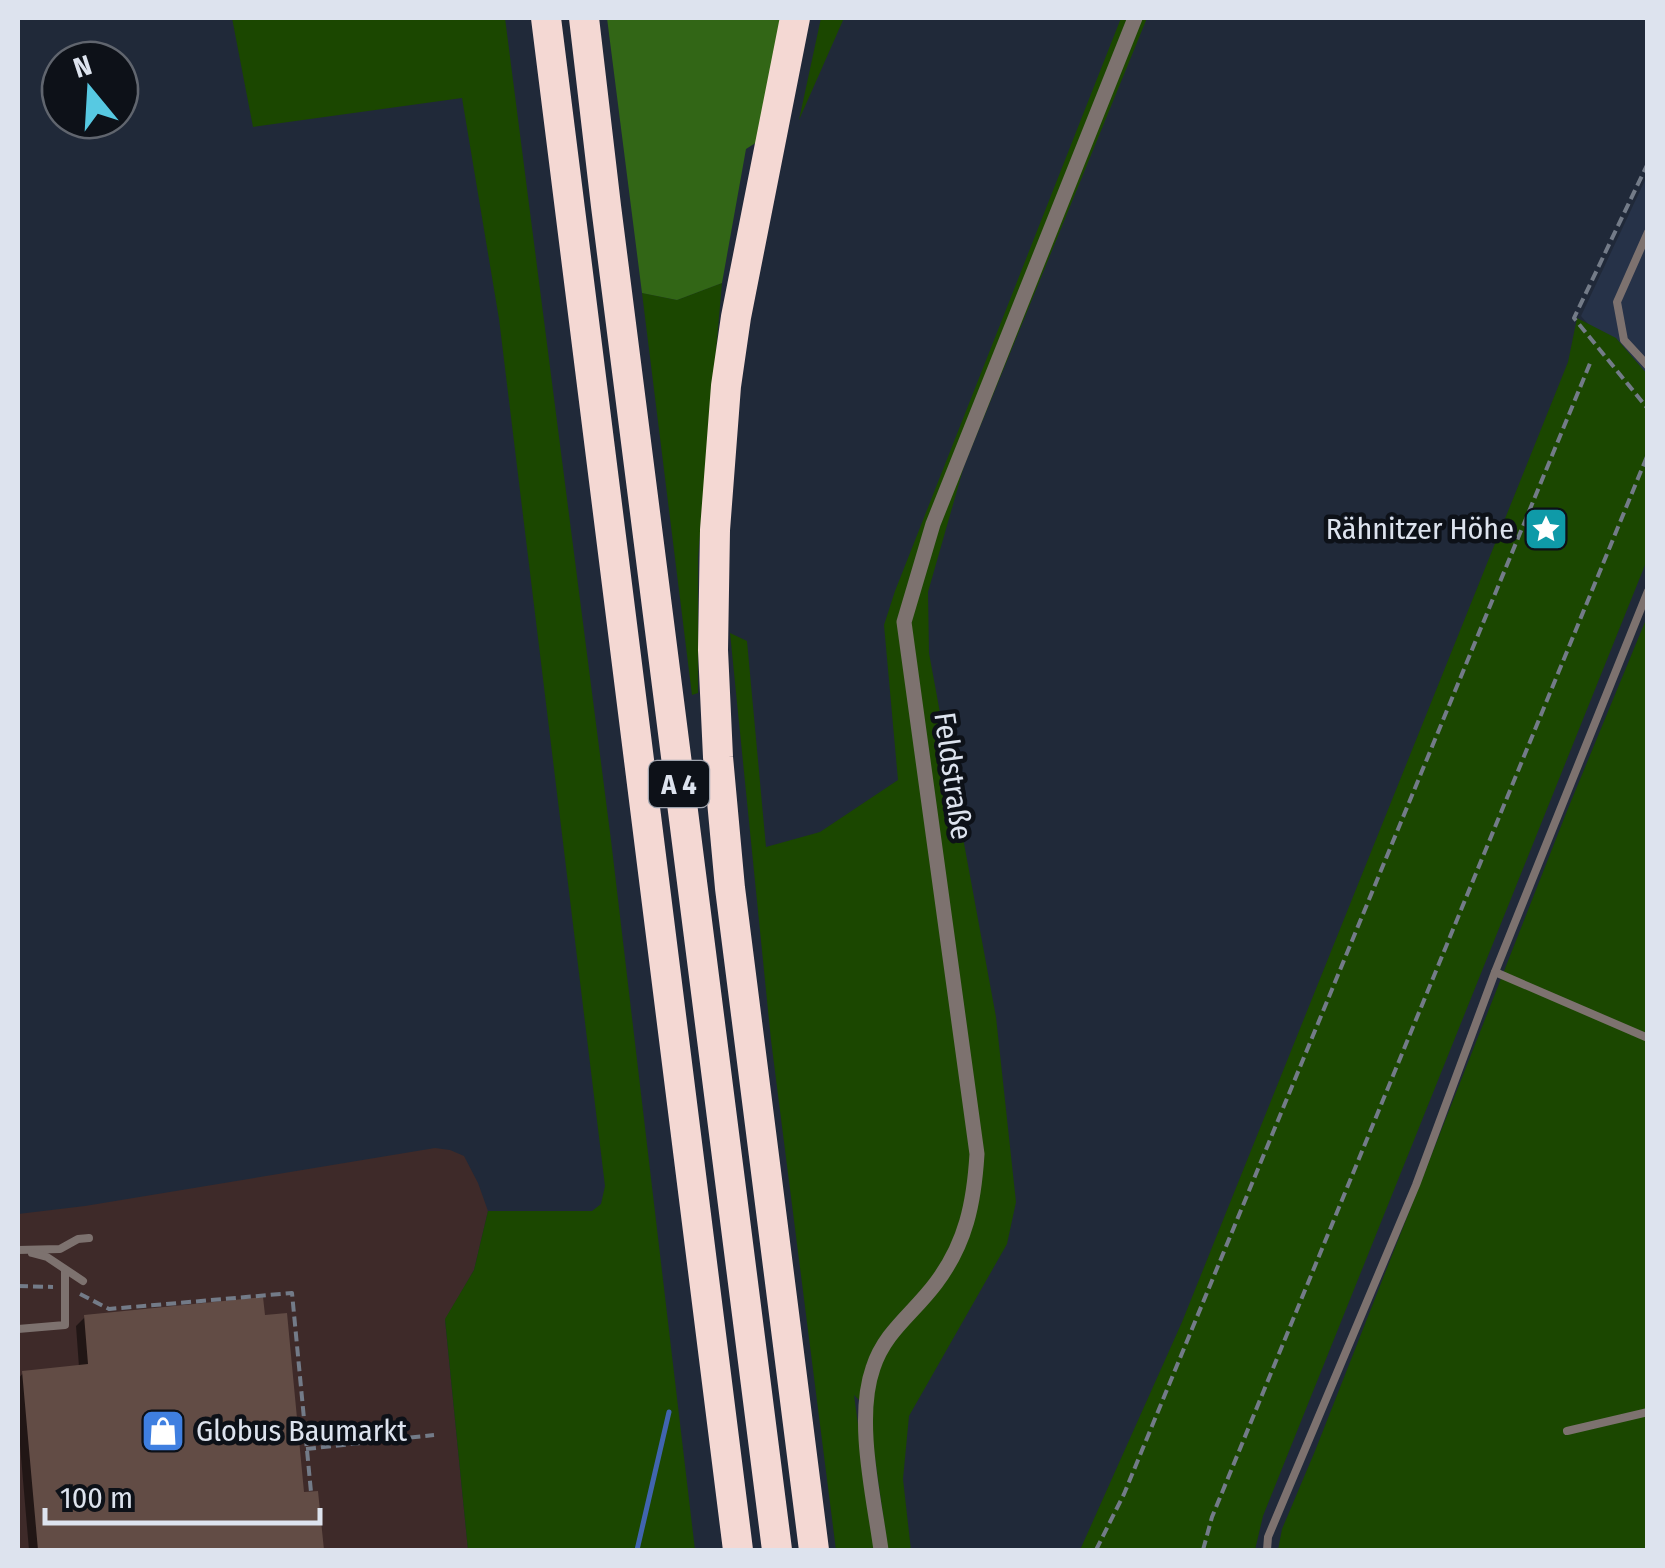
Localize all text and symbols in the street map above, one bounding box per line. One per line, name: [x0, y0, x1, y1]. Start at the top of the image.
north arrow: [40, 40, 140, 140]
text: N: [69, 48, 96, 85]
place icon: Rähnitzer Höhe: [1523, 506, 1569, 552]
place label: Rähnitzer Höhe: [1326, 511, 1514, 547]
street label: Feldstraße: [926, 710, 980, 842]
road number: A 4: [649, 761, 709, 807]
shop icon: Globus Baumarkt: [140, 1408, 186, 1454]
place label: Globus Baumarkt: [196, 1413, 407, 1449]
scale bar: [45, 1463, 320, 1525]
text: 100 m: [60, 1480, 133, 1516]

